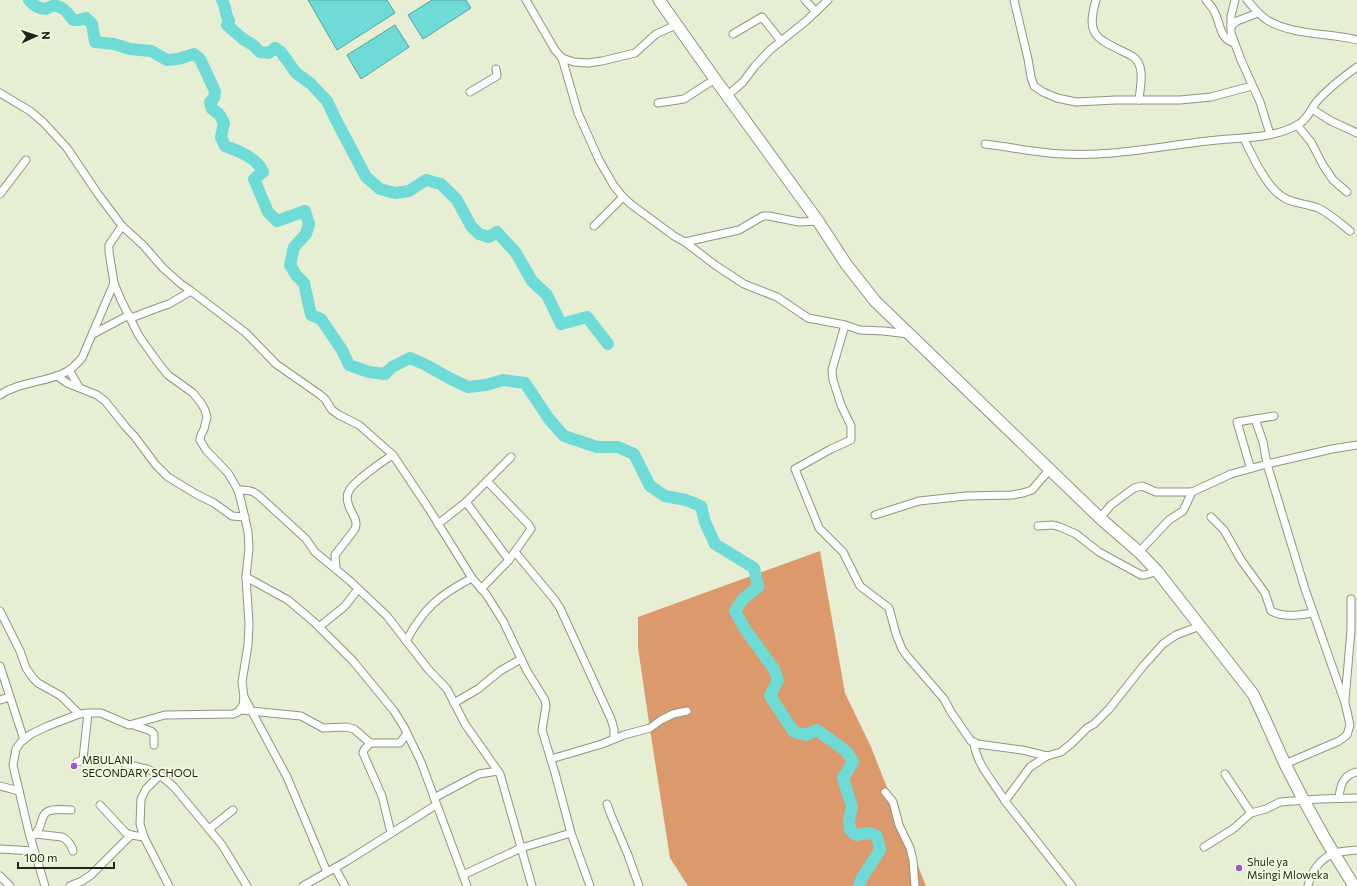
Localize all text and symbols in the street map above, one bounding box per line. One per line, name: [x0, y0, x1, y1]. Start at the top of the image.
north arrow: [16, 16, 56, 56]
text: N: [40, 31, 53, 40]
place label: MBULANI SECONDARY SCHOOL: [82, 753, 198, 779]
marker: MBULANI SECONDARY SCHOOL: [69, 761, 79, 771]
scale bar: [18, 844, 114, 870]
text: 100 m: [24, 850, 58, 864]
place label: Shule ya Msingi Mloweka: [1247, 855, 1328, 881]
marker: Shule ya Msingi Mloweka: [1234, 863, 1244, 873]

